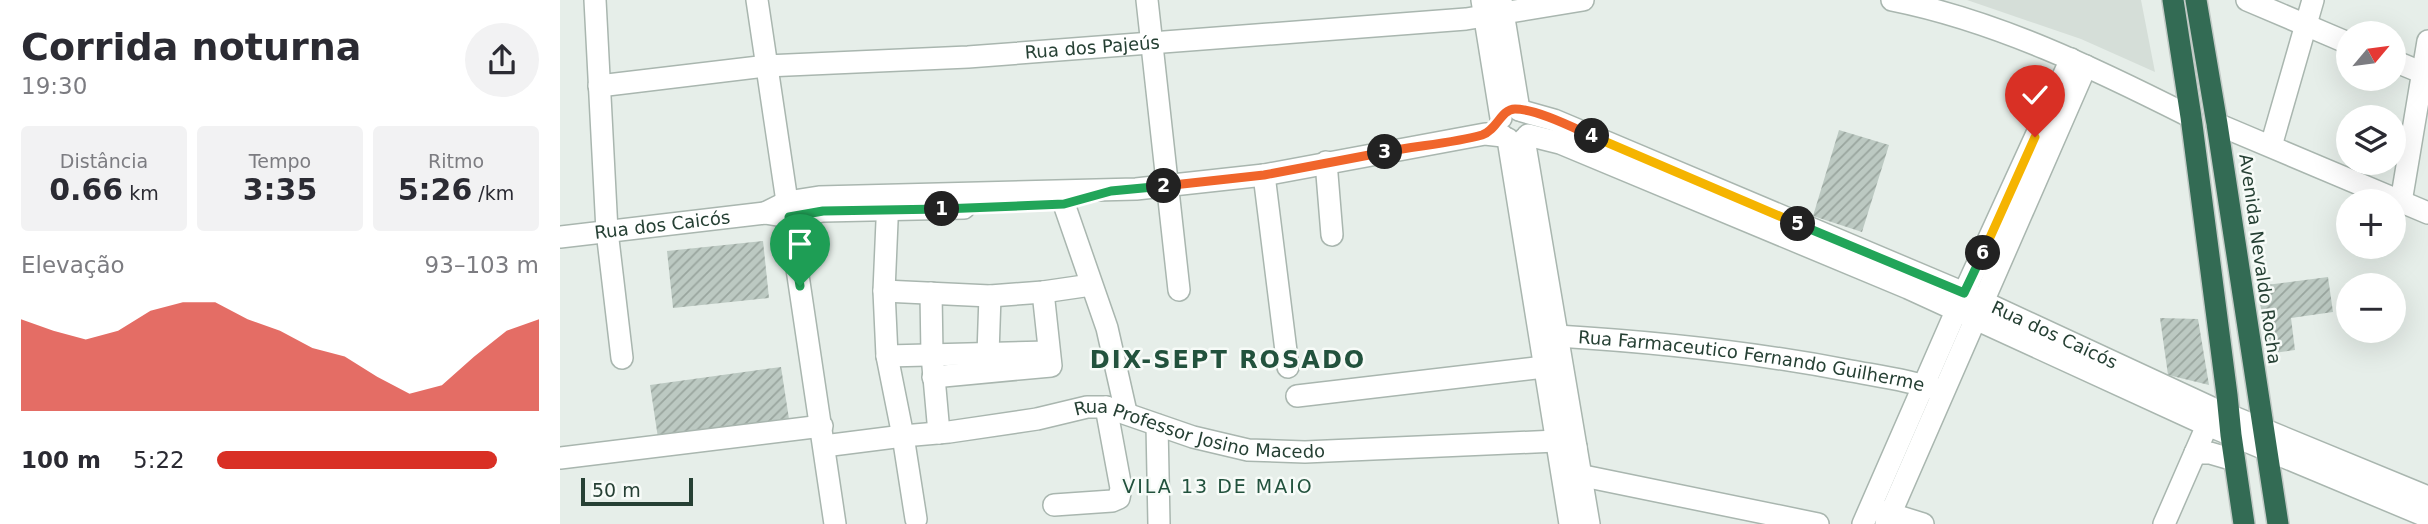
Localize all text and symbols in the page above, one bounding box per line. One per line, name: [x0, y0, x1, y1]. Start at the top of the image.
north arrow: [2336, 21, 2406, 91]
map controls: [2336, 21, 2406, 343]
button: share: [465, 23, 539, 97]
text: Corrida noturna: [21, 25, 361, 69]
street label: Rua dos Pajeús: [1024, 31, 1161, 63]
pin: [2005, 65, 2065, 137]
text: 19:30: [21, 73, 87, 99]
icon: check: [2016, 76, 2054, 114]
button: layers: [2336, 105, 2406, 175]
pin: 4: [1574, 118, 1610, 154]
text: 4: [1585, 124, 1598, 146]
pin: 3: [1368, 134, 1402, 170]
text: 3: [1378, 140, 1391, 162]
text: Distância: [60, 150, 148, 172]
text: Tempo: [249, 150, 311, 172]
text: Ritmo: [428, 150, 484, 172]
street label: Avenida Nevaldo Rocha: [2235, 152, 2286, 365]
pin: 2: [1146, 168, 1182, 204]
text: 0.66: [49, 172, 123, 207]
text: 3:35: [243, 172, 317, 207]
text: 5:26: [398, 172, 472, 207]
text: 2: [1157, 174, 1170, 196]
text: km: [123, 182, 159, 204]
text: /km: [472, 182, 514, 204]
button: +: [2336, 189, 2406, 259]
pin: 1: [924, 192, 960, 227]
text: 1: [935, 197, 948, 219]
street label: Rua dos Caicós: [593, 206, 731, 243]
pin: 5: [1780, 206, 1816, 242]
text: 5: [1791, 212, 1804, 234]
pin: [770, 214, 830, 286]
icon: arrive: [781, 225, 819, 263]
pin: 6: [1966, 236, 2000, 270]
text: 6: [1976, 241, 1989, 263]
text: Elevação: [21, 252, 125, 278]
text: 93–103 m: [425, 252, 539, 278]
button: −: [2336, 273, 2406, 343]
street label: Rua dos Caicós: [1988, 296, 2121, 373]
street label: Rua Farmaceutico Fernando Guilherme: [1577, 326, 1927, 395]
district label: DIX-SEPT ROSADO: [1090, 346, 1366, 374]
street label: Rua Professor Josino Macedo: [1072, 396, 1326, 462]
text: 100 m: [21, 447, 101, 473]
text: 5:22: [133, 447, 185, 473]
scale bar: [581, 475, 693, 507]
district label: VILA 13 DE MAIO: [1122, 475, 1314, 497]
text: 50 m: [592, 479, 641, 501]

